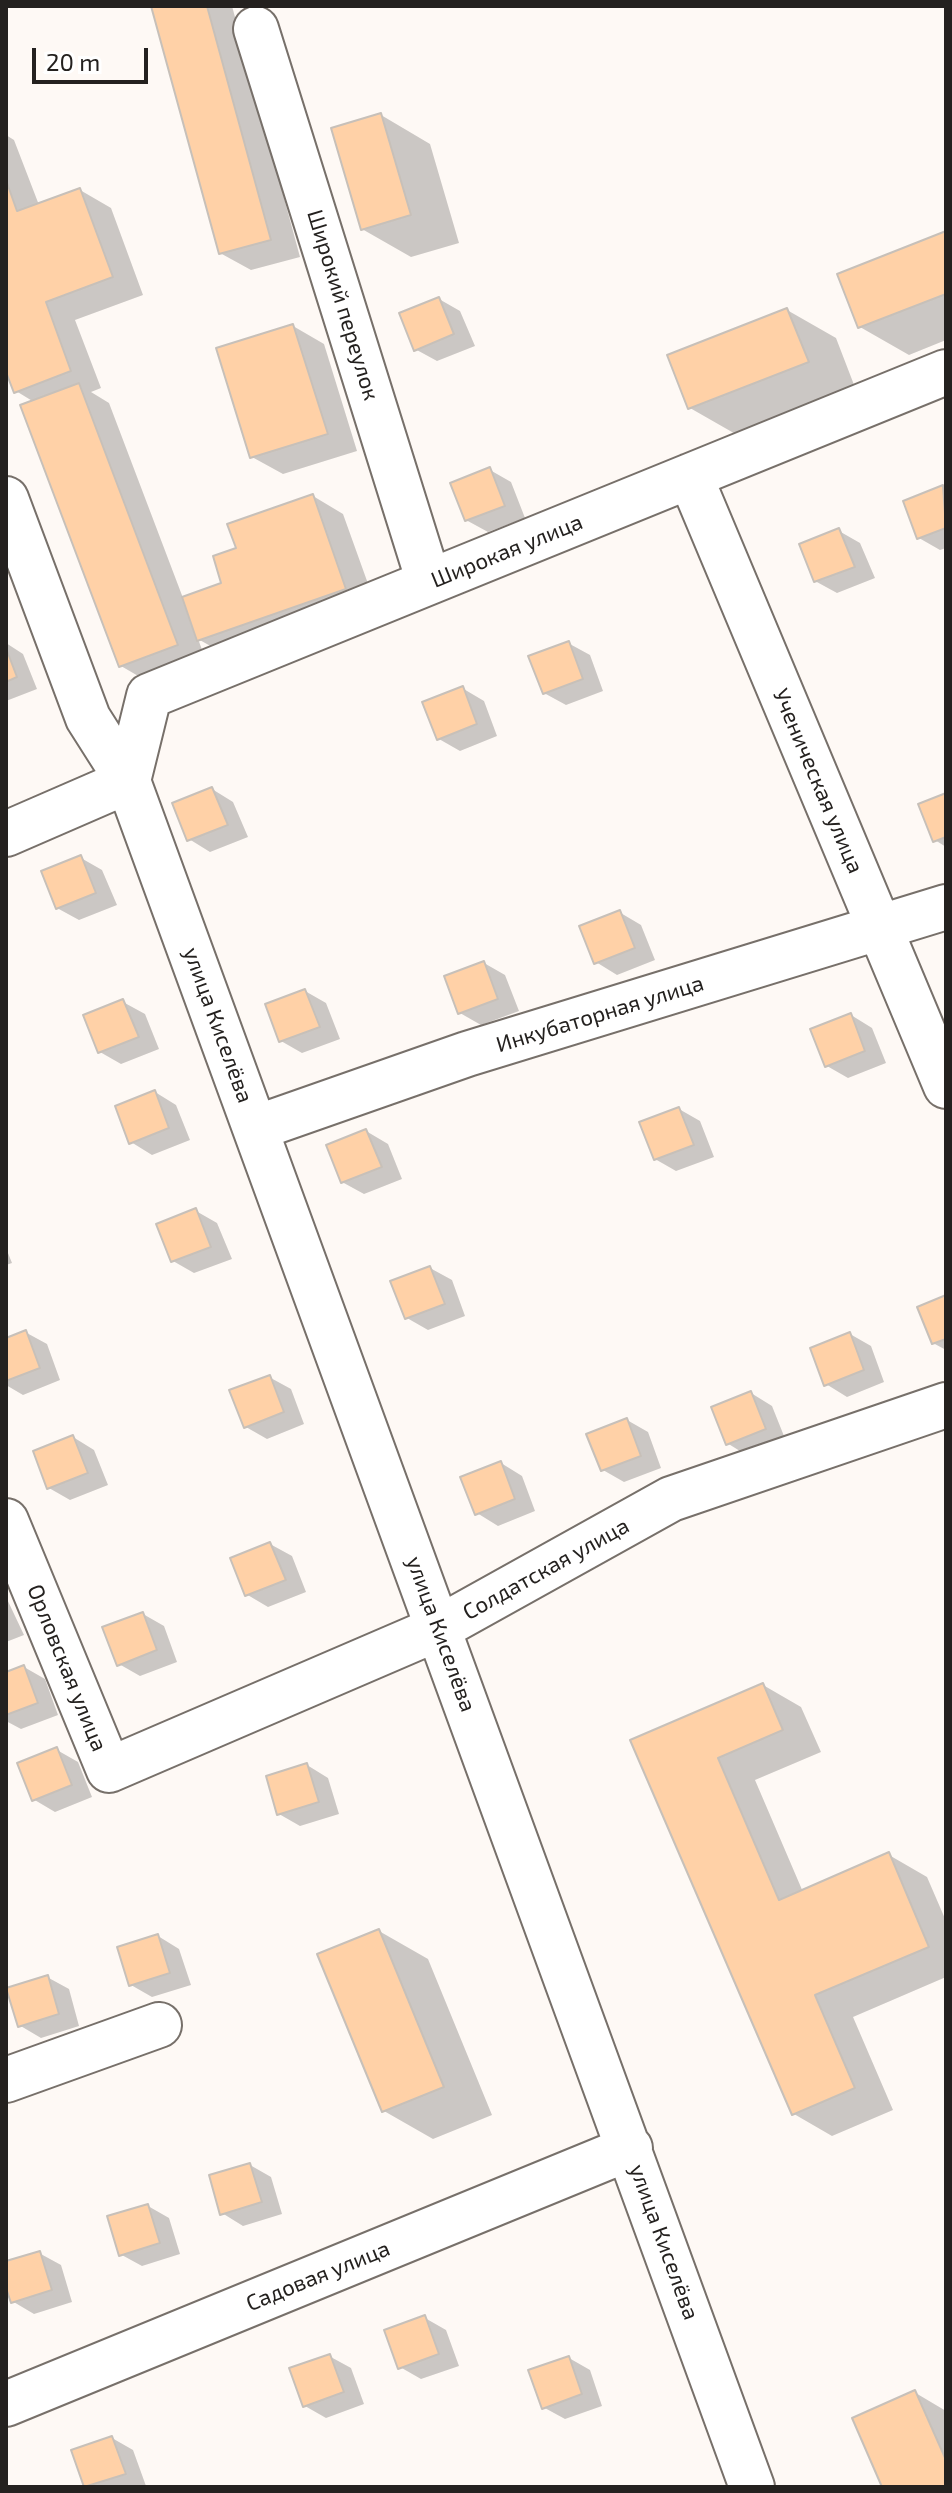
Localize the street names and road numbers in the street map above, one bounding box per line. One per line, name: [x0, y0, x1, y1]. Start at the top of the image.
street label: Широкий переулок: [301, 206, 385, 404]
street label: Широкая улица: [427, 509, 587, 593]
street label: Ученическая улица: [767, 685, 869, 877]
street label: улица Киселёва: [178, 944, 258, 1106]
street label: Инкубаторная улица: [493, 970, 707, 1058]
street label: Солдатская улица: [458, 1512, 634, 1626]
street label: улица Киселёва: [401, 1553, 481, 1715]
street label: Орловская улица: [21, 1581, 113, 1755]
street label: улица Киселёва: [624, 2161, 704, 2323]
street label: Садовая улица: [242, 2235, 394, 2317]

